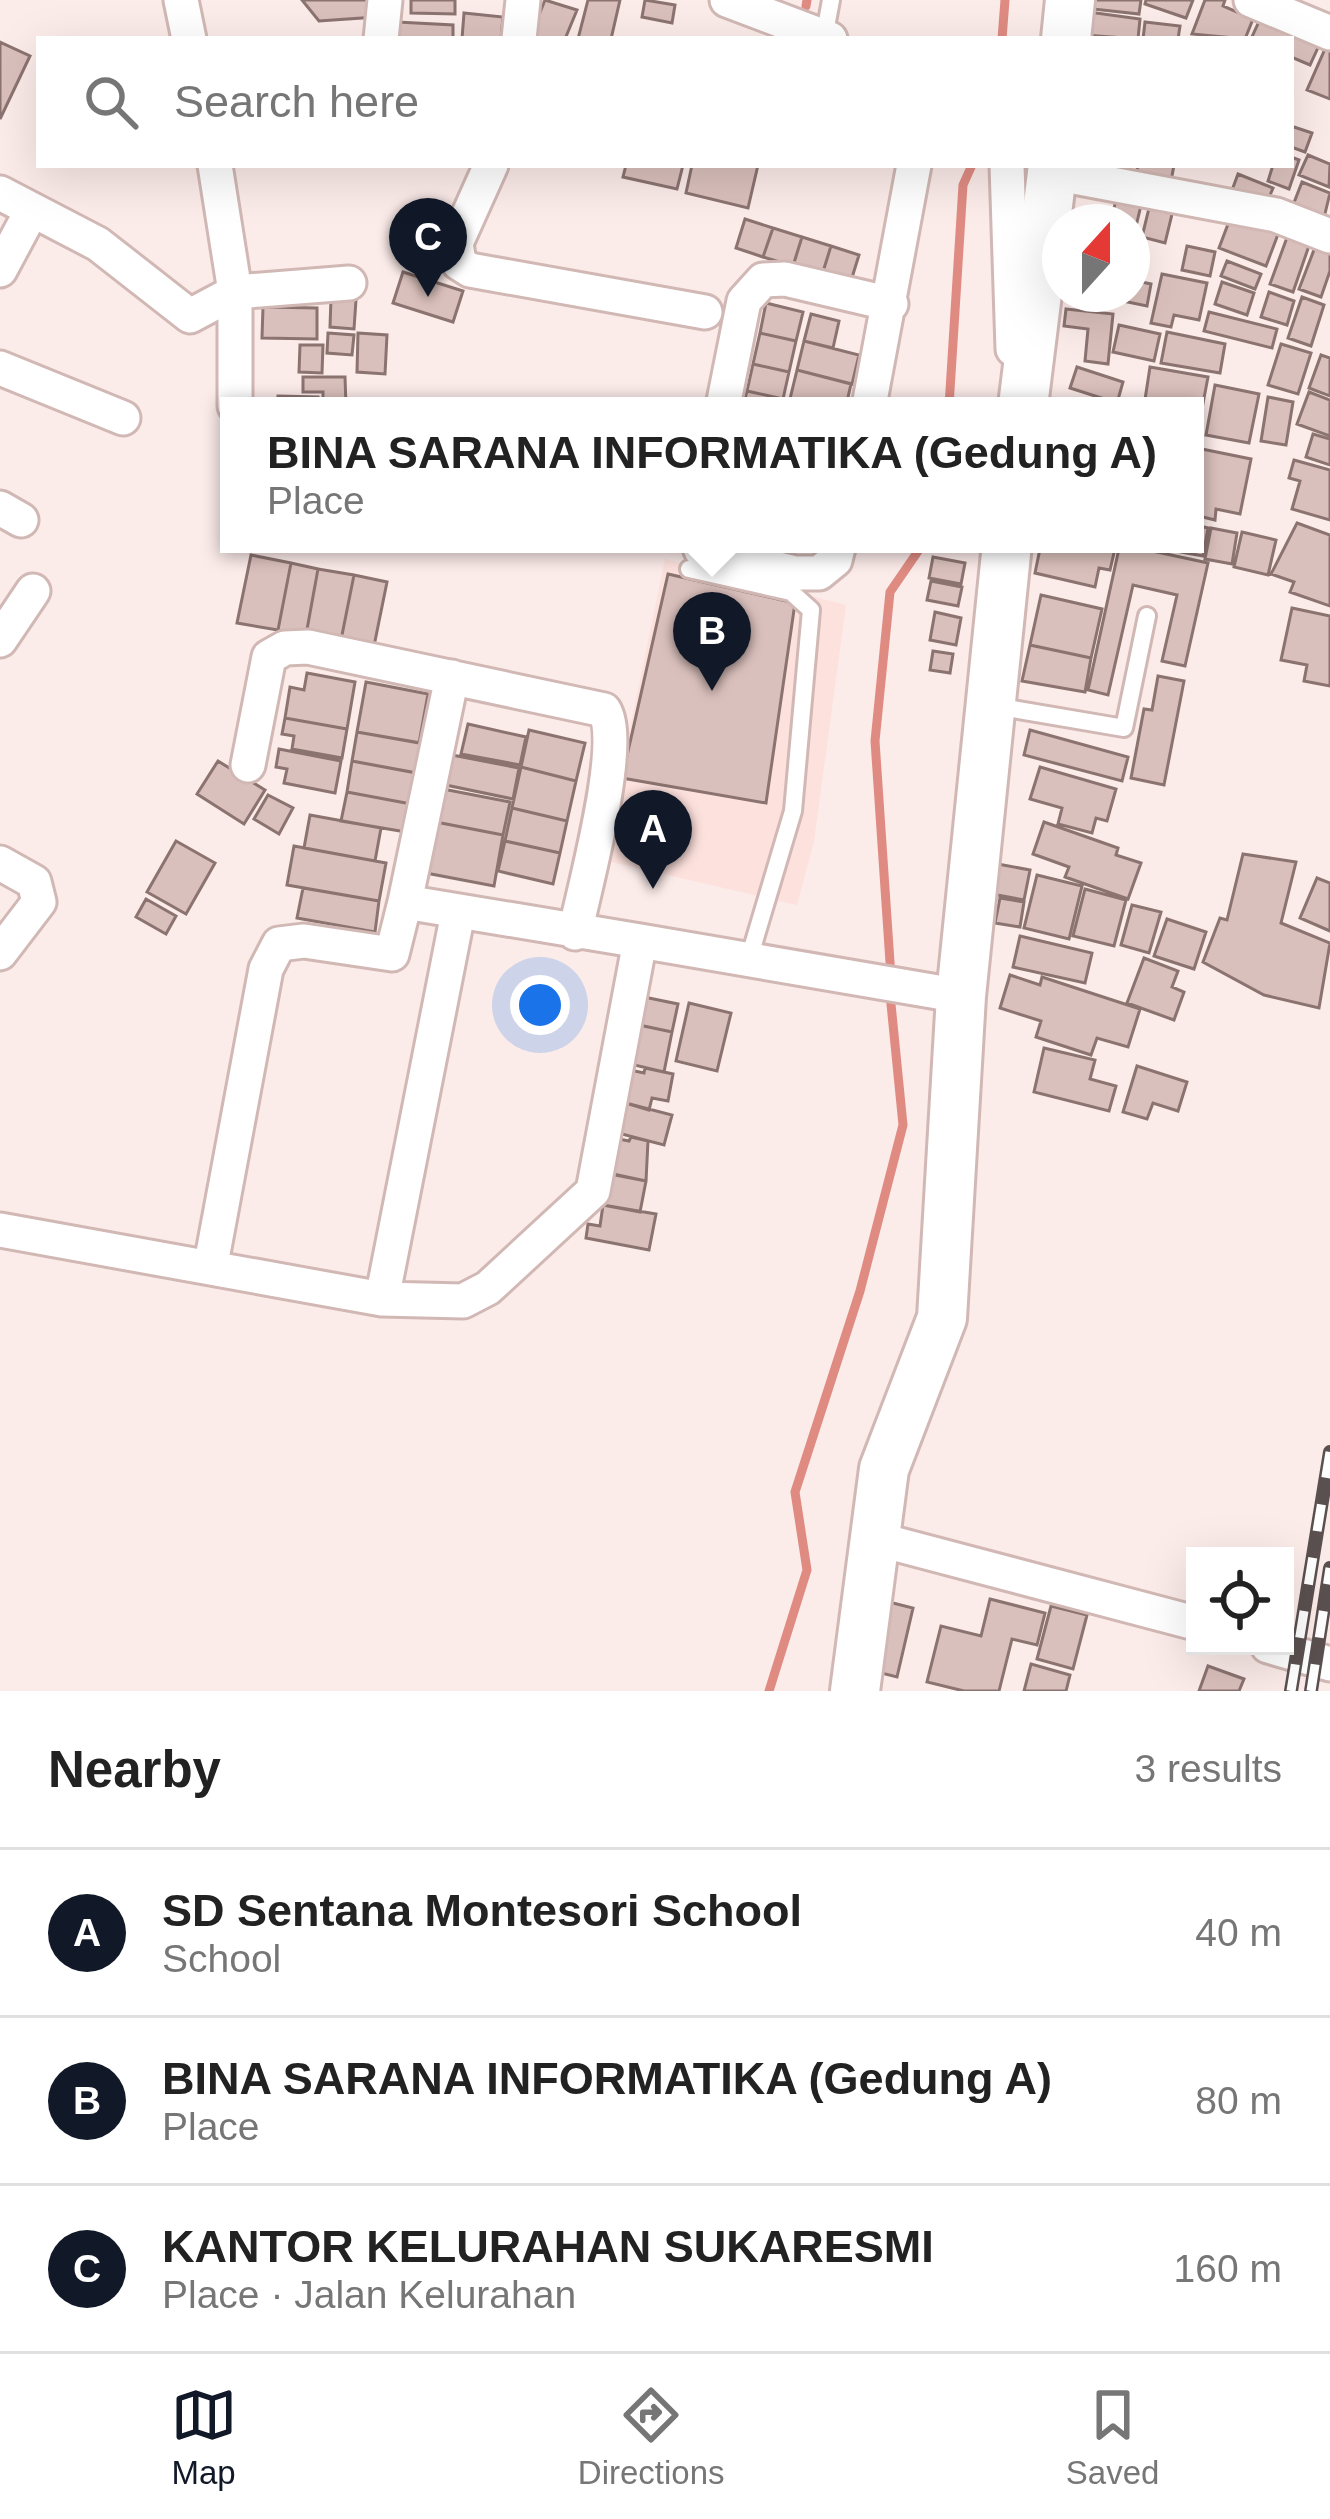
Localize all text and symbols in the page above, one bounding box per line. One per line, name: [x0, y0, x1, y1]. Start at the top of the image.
search box: [36, 36, 1294, 168]
icon: search: [78, 69, 144, 135]
text: Search here: [174, 76, 419, 127]
pin: C: [389, 198, 467, 297]
north arrow: [1042, 204, 1150, 312]
popup: [220, 397, 1204, 553]
text: BINA SARANA INFORMATIKA (Gedung A): [267, 427, 1157, 478]
text: Place: [267, 479, 365, 522]
pin: B: [673, 592, 751, 691]
pin: A: [614, 790, 692, 889]
your location: [510, 975, 570, 1035]
map controls: [1186, 1547, 1294, 1655]
button: locate: [1186, 1547, 1294, 1655]
text: Nearby: [48, 1741, 221, 1798]
text: 3 results: [1135, 1747, 1282, 1790]
text: SD Sentana Montesori School: [162, 1885, 802, 1936]
text: A: [73, 1911, 101, 1954]
text: 40 m: [1195, 1911, 1282, 1954]
text: School: [162, 1937, 281, 1980]
text: BINA SARANA INFORMATIKA (Gedung A): [162, 2053, 1052, 2104]
text: B: [73, 2079, 101, 2122]
text: 80 m: [1195, 2079, 1282, 2122]
text: Place: [162, 2105, 260, 2148]
text: KANTOR KELURAHAN SUKARESMI: [162, 2221, 934, 2272]
text: C: [73, 2247, 101, 2290]
text: 160 m: [1174, 2247, 1282, 2290]
text: Place · Jalan Kelurahan: [162, 2273, 576, 2316]
tab: Map: [171, 2382, 237, 2492]
tab: Directions: [578, 2382, 725, 2492]
tab: Saved: [1066, 2382, 1159, 2492]

